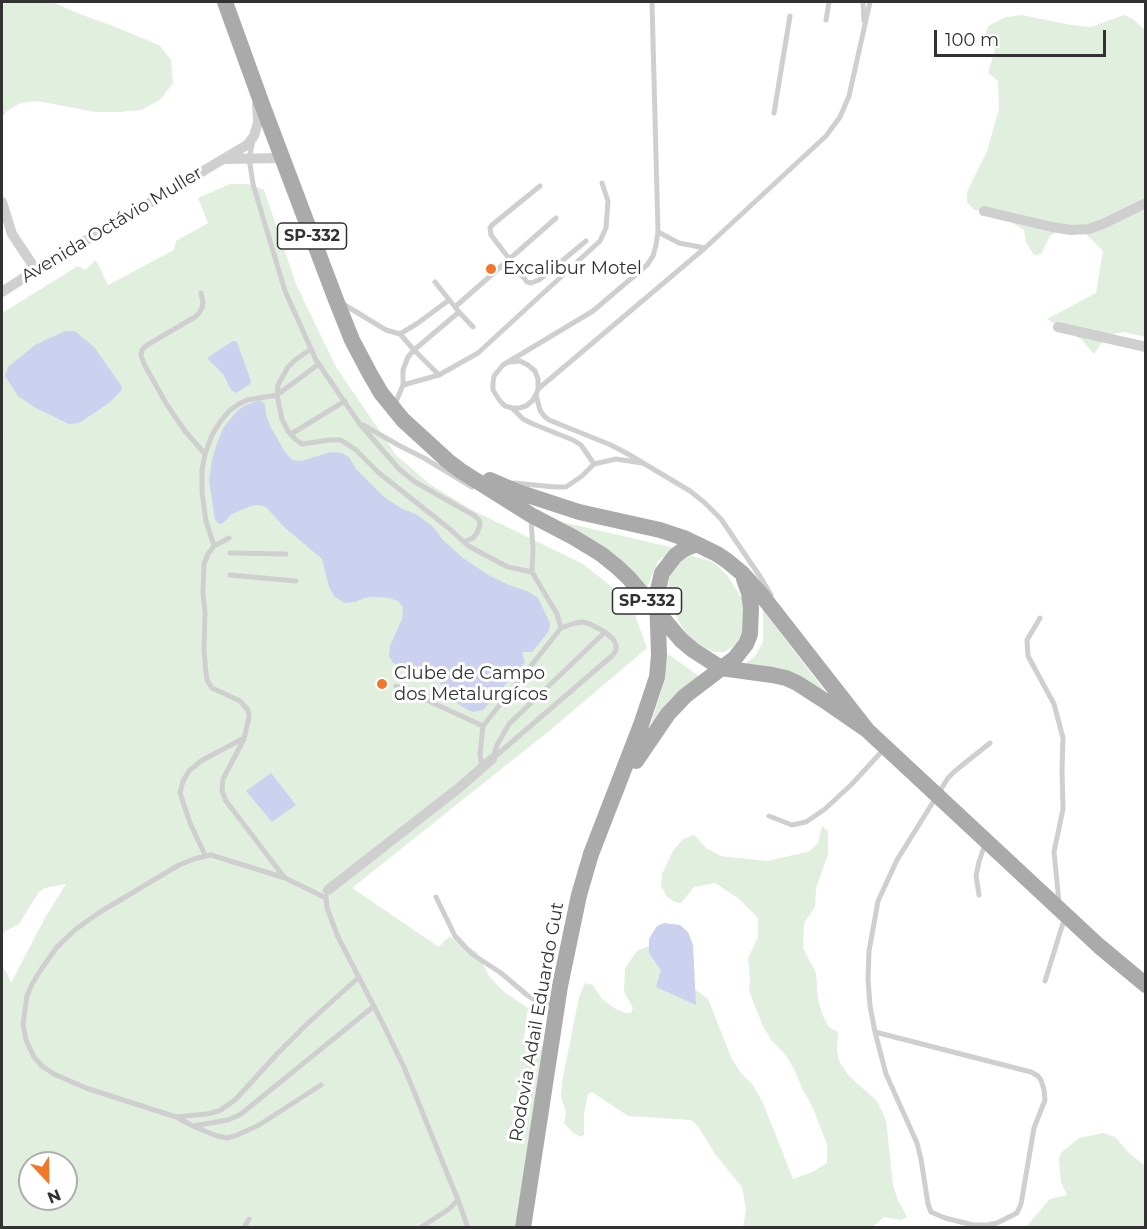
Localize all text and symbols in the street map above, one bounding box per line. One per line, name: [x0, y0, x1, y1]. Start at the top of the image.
scale bar: [937, 18, 1110, 56]
text: 100 m: [945, 29, 999, 51]
street label: Avenida Octávio Muller: [17, 162, 207, 288]
road number: SP-332: [278, 223, 346, 249]
place label: Excalibur Motel: [503, 258, 642, 280]
marker: Excalibur Motel: [484, 262, 498, 276]
road number: SP-332: [612, 588, 682, 614]
place label: Clube de Campo dos Metalurgícos: [394, 663, 548, 706]
marker: Clube de Campo dos Metalurgícos: [375, 677, 389, 691]
street label: Rodovia Adail Eduardo Gut: [505, 901, 569, 1143]
north arrow: [18, 1151, 78, 1211]
text: N: [45, 1185, 64, 1208]

